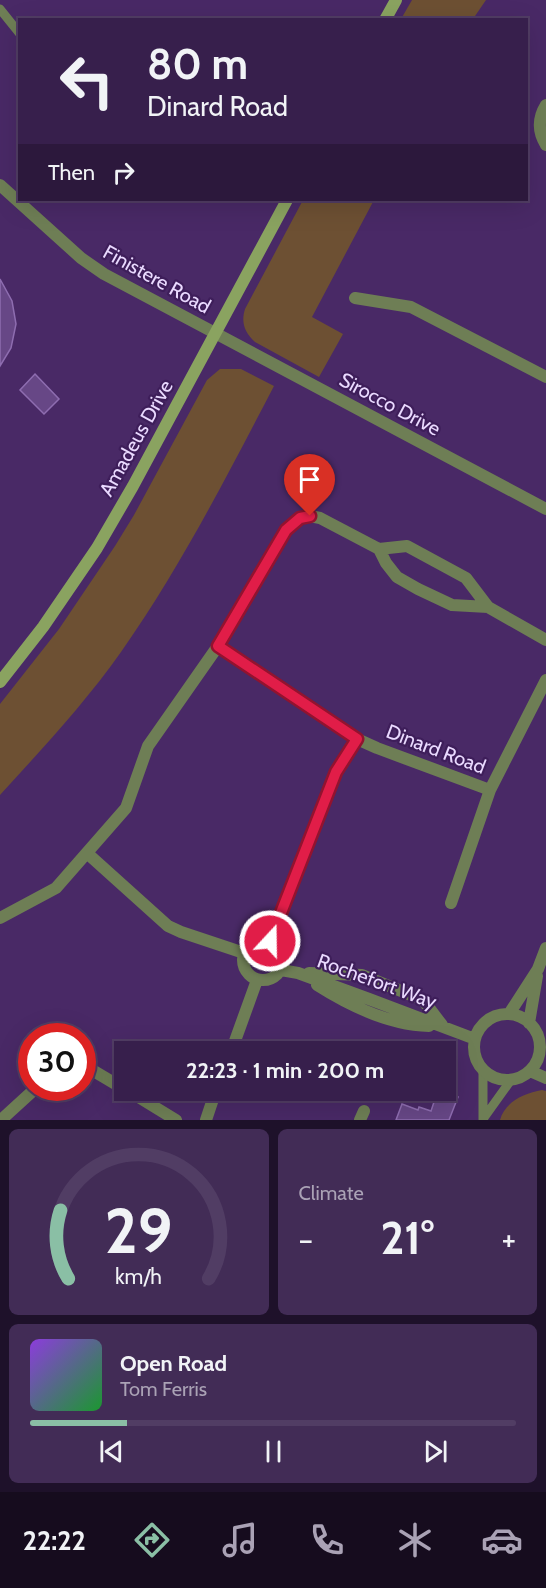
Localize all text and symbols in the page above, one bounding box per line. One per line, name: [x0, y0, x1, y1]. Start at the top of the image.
text: 80 m: [147, 38, 248, 90]
icon: left: [48, 42, 126, 120]
text: Dinard Road: [147, 90, 288, 123]
icon: right: [107, 156, 140, 189]
text: Then: [48, 159, 95, 186]
street label: Finistere Road: [99, 240, 215, 318]
street label: Sirocco Drive: [335, 367, 445, 441]
street label: Amadeus Drive: [94, 376, 178, 500]
pin: [284, 454, 335, 516]
icon: arrive: [293, 463, 326, 496]
street label: Dinard Road: [383, 719, 489, 779]
position arrow: [238, 909, 302, 973]
street label: Rochefort Way: [314, 948, 440, 1014]
speed limit sign: 30: [18, 1023, 96, 1101]
text: 22:23 · 1 min · 200 m: [186, 1057, 384, 1084]
text: Climate: [299, 1181, 364, 1205]
text: 29: [105, 1193, 173, 1269]
text: 21°: [381, 1211, 434, 1265]
text: −: [299, 1219, 313, 1259]
text: +: [501, 1219, 516, 1259]
text: km/h: [115, 1263, 162, 1289]
text: Open Road: [120, 1350, 227, 1377]
text: Tom Ferris: [120, 1377, 207, 1401]
icon: previous: [95, 1435, 128, 1468]
icon: pause: [257, 1435, 290, 1468]
icon: next: [419, 1435, 452, 1468]
icon: directions: [131, 1519, 173, 1561]
icon: music: [219, 1519, 261, 1561]
icon: phone: [306, 1519, 348, 1561]
icon: climate: [394, 1519, 436, 1561]
icon: car: [481, 1519, 523, 1561]
text: 22:22: [23, 1524, 86, 1557]

